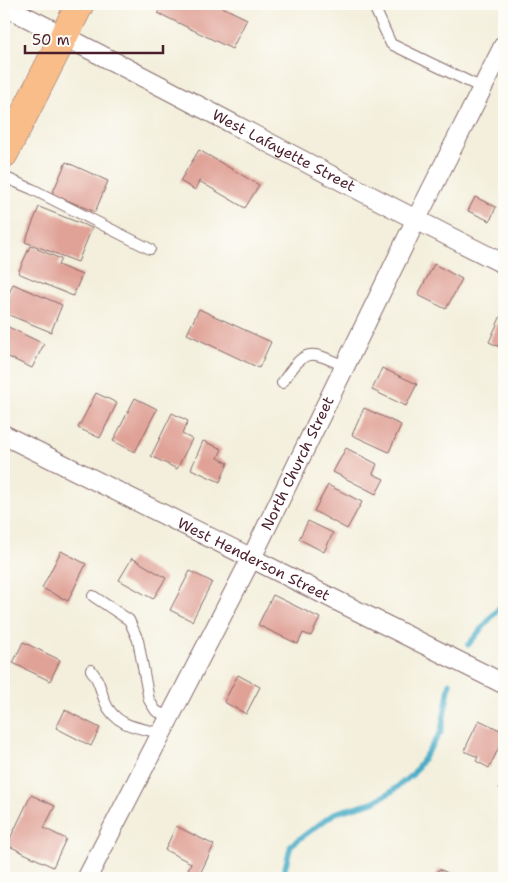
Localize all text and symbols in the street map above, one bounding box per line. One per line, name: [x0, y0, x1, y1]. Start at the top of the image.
scale bar: [25, 22, 162, 54]
text: 50 m: [32, 30, 70, 50]
street label: West Lafayette Street: [209, 105, 359, 197]
street label: North Church Street: [256, 393, 339, 534]
street label: West Henderson Street: [174, 513, 333, 606]

